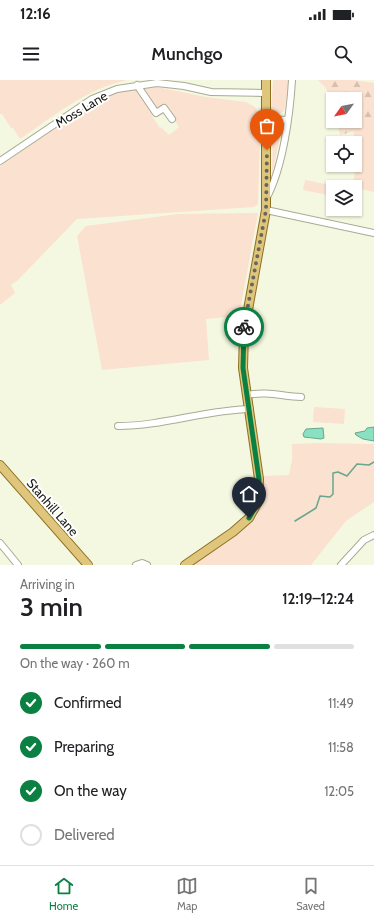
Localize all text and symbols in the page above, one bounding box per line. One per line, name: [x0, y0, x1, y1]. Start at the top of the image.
text: 12:16: [20, 5, 51, 23]
icon: menu: [20, 43, 42, 65]
text: Munchgo: [151, 43, 223, 65]
icon: search: [332, 43, 354, 65]
street label: Moss Lane: [52, 87, 110, 131]
north arrow: [326, 92, 362, 128]
map controls: [326, 92, 362, 216]
pin: [250, 109, 284, 150]
icon: bag: [256, 115, 278, 137]
button: locate: [326, 136, 362, 172]
button: layers: [326, 180, 362, 216]
courier: [224, 307, 264, 347]
icon: bike: [233, 316, 255, 338]
street label: Stanhill Lane: [24, 475, 82, 539]
pin: [232, 477, 266, 518]
icon: home: [238, 483, 260, 505]
text: Arriving in: [20, 576, 75, 592]
text: 12:19–12:24: [282, 590, 354, 608]
text: 3 min: [20, 591, 83, 623]
text: On the way · 260 m: [20, 655, 130, 671]
icon: check: [20, 692, 42, 714]
text: Confirmed: [54, 694, 122, 712]
text: 11:49: [328, 695, 354, 711]
icon: check: [20, 736, 42, 758]
text: Preparing: [54, 738, 114, 756]
text: 11:58: [328, 739, 354, 755]
icon: check: [20, 780, 42, 802]
text: On the way: [54, 782, 127, 800]
text: 12:05: [324, 783, 354, 799]
text: Delivered: [54, 826, 115, 844]
tab: Home: [49, 875, 78, 913]
tab: Map: [176, 875, 198, 913]
tab: Saved: [296, 875, 325, 913]

